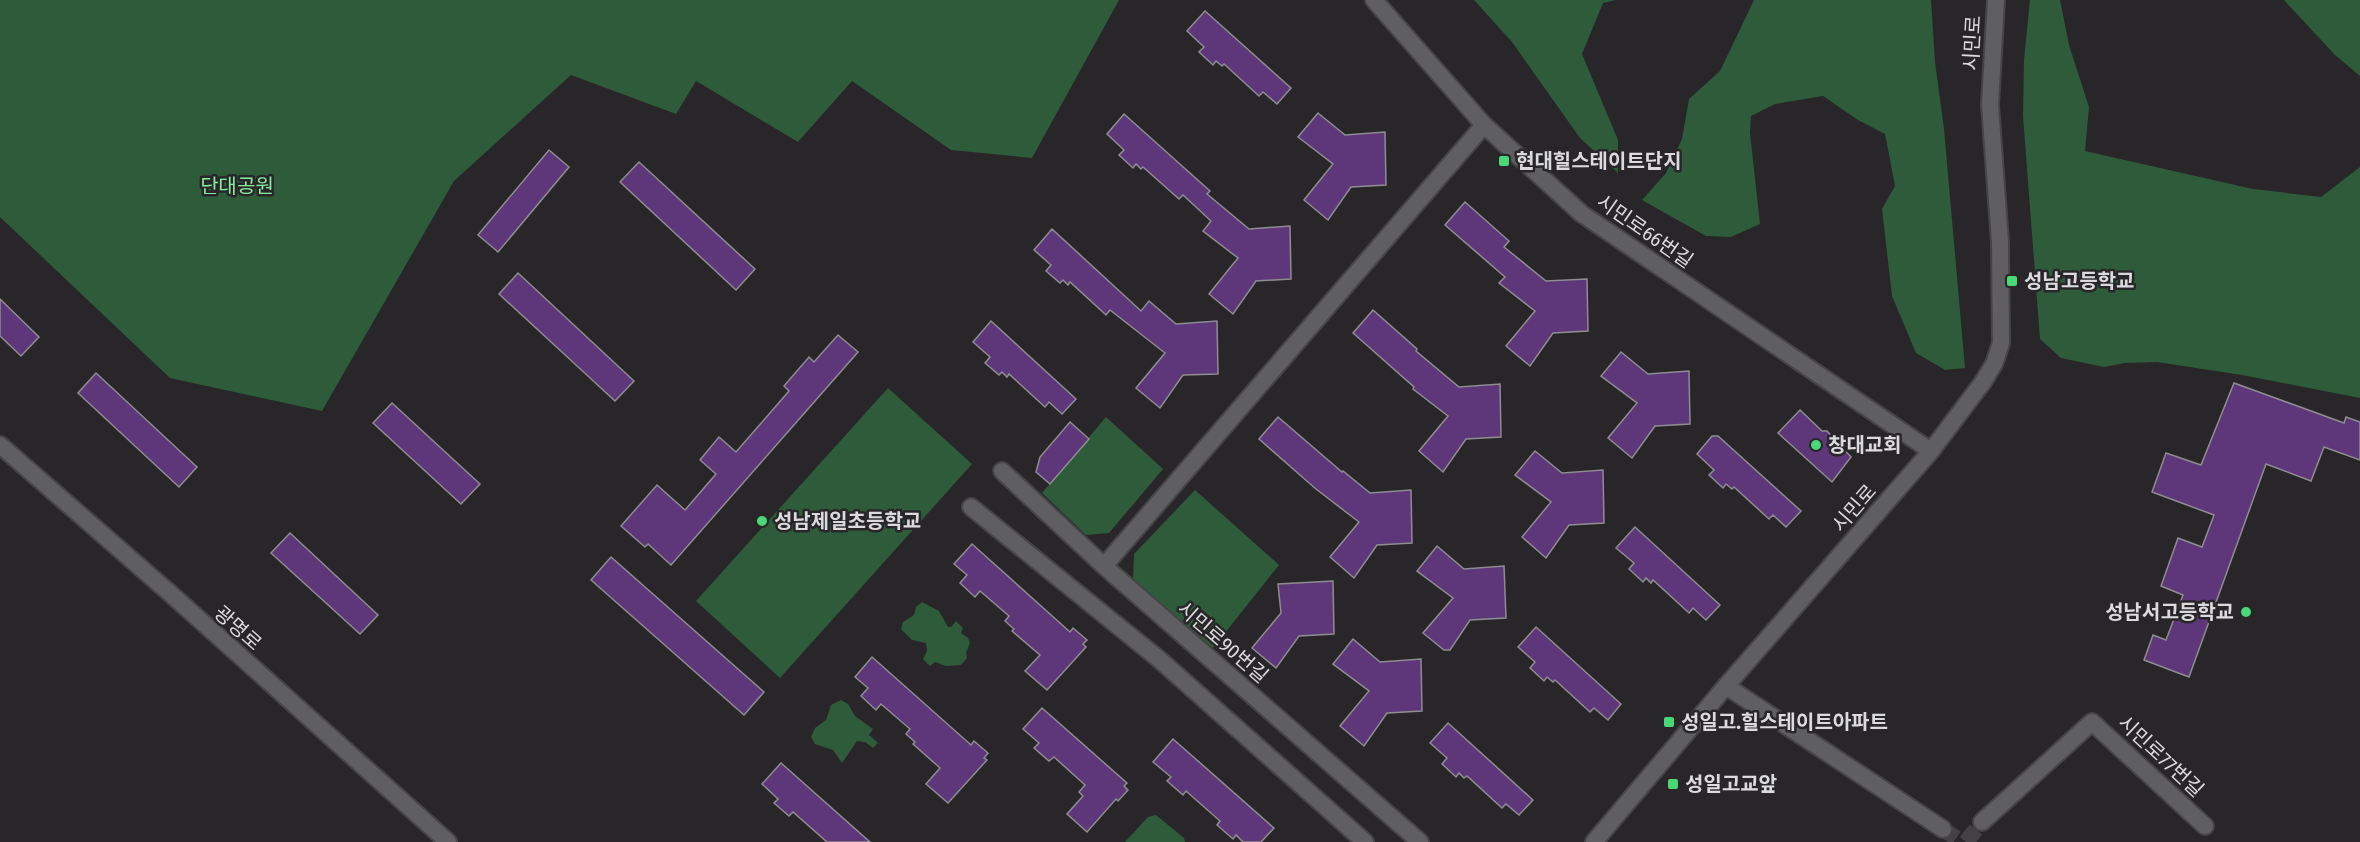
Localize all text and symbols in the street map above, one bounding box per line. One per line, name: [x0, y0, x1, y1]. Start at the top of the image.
street label: 시민로: [1959, 15, 1985, 71]
place label: 현대힐스테이트단지: [1516, 149, 1682, 173]
marker: 현대힐스테이트단지: [1497, 154, 1511, 168]
park label: 단대공원: [200, 174, 274, 198]
street label: 시민로66번길: [1592, 189, 1698, 273]
place label: 성남고등학교: [2024, 269, 2134, 293]
marker: 성남고등학교: [2005, 274, 2019, 288]
place label: 창대교회: [1828, 433, 1902, 457]
marker: 창대교회: [1809, 438, 1823, 452]
street label: 시민로: [1827, 479, 1881, 537]
place label: 성남제일초등학교: [774, 509, 921, 533]
marker: 성남제일초등학교: [755, 514, 769, 528]
street label: 시민로90번길: [1173, 596, 1273, 688]
place label: 성남서고등학교: [2105, 600, 2234, 624]
street label: 광명로: [209, 601, 267, 655]
marker: 성남서고등학교: [2239, 605, 2253, 619]
place label: 성일고.힐스테이트아파트: [1681, 710, 1888, 734]
street label: 시민로77번길: [2113, 710, 2209, 802]
marker: 성일고.힐스테이트아파트: [1662, 715, 1676, 729]
place label: 성일고교앞: [1685, 772, 1778, 796]
marker: 성일고교앞: [1666, 777, 1680, 791]

